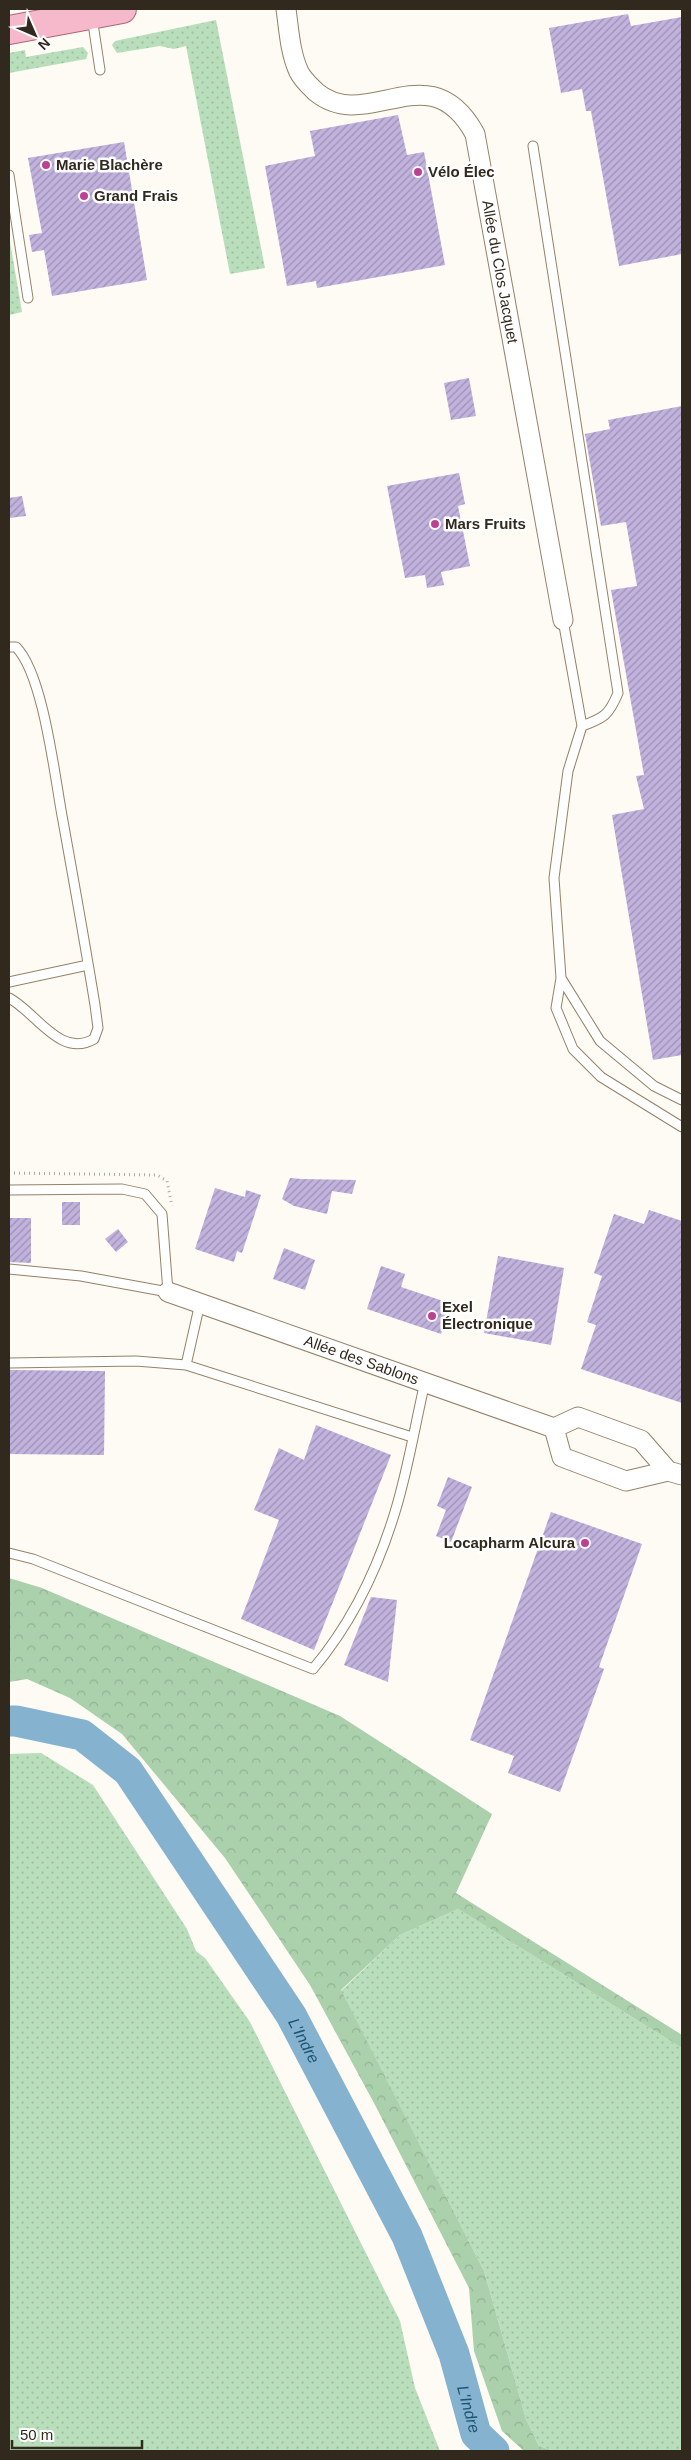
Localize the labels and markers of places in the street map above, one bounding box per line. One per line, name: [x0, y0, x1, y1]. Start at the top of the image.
place label: Marie Blachère: [56, 156, 163, 173]
marker: Marie Blachère: [40, 159, 52, 171]
place label: Vélo Élec: [428, 163, 495, 180]
marker: Vélo Élec: [412, 166, 424, 178]
place label: Grand Frais: [94, 187, 178, 204]
marker: Grand Frais: [78, 190, 90, 202]
place label: Mars Fruits: [445, 515, 526, 532]
marker: Mars Fruits: [429, 518, 441, 530]
place label: Exel Électronique: [442, 1298, 533, 1332]
marker: Exel Électronique: [426, 1310, 438, 1322]
place label: Locapharm Alcura: [444, 1534, 576, 1551]
marker: Locapharm Alcura: [579, 1537, 591, 1549]

